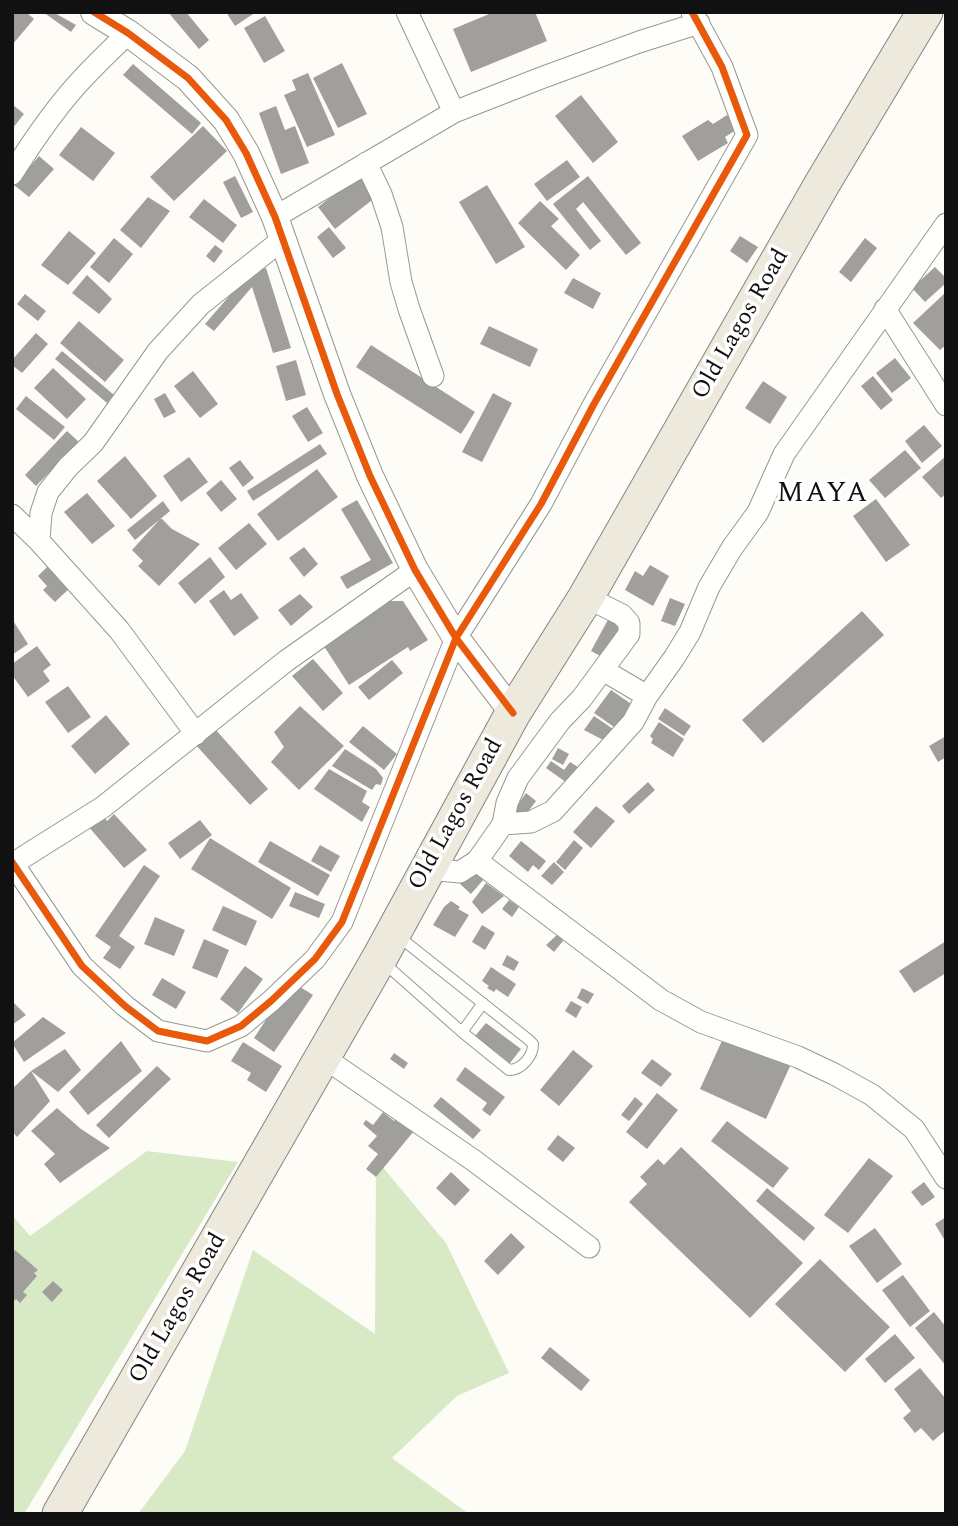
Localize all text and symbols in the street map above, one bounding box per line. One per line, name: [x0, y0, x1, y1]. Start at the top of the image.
street label: Old Lagos Road: [687, 245, 797, 405]
district label: MAYA: [777, 479, 869, 513]
street label: Old Lagos Road: [403, 734, 511, 896]
street label: Old Lagos Road: [124, 1229, 234, 1389]

